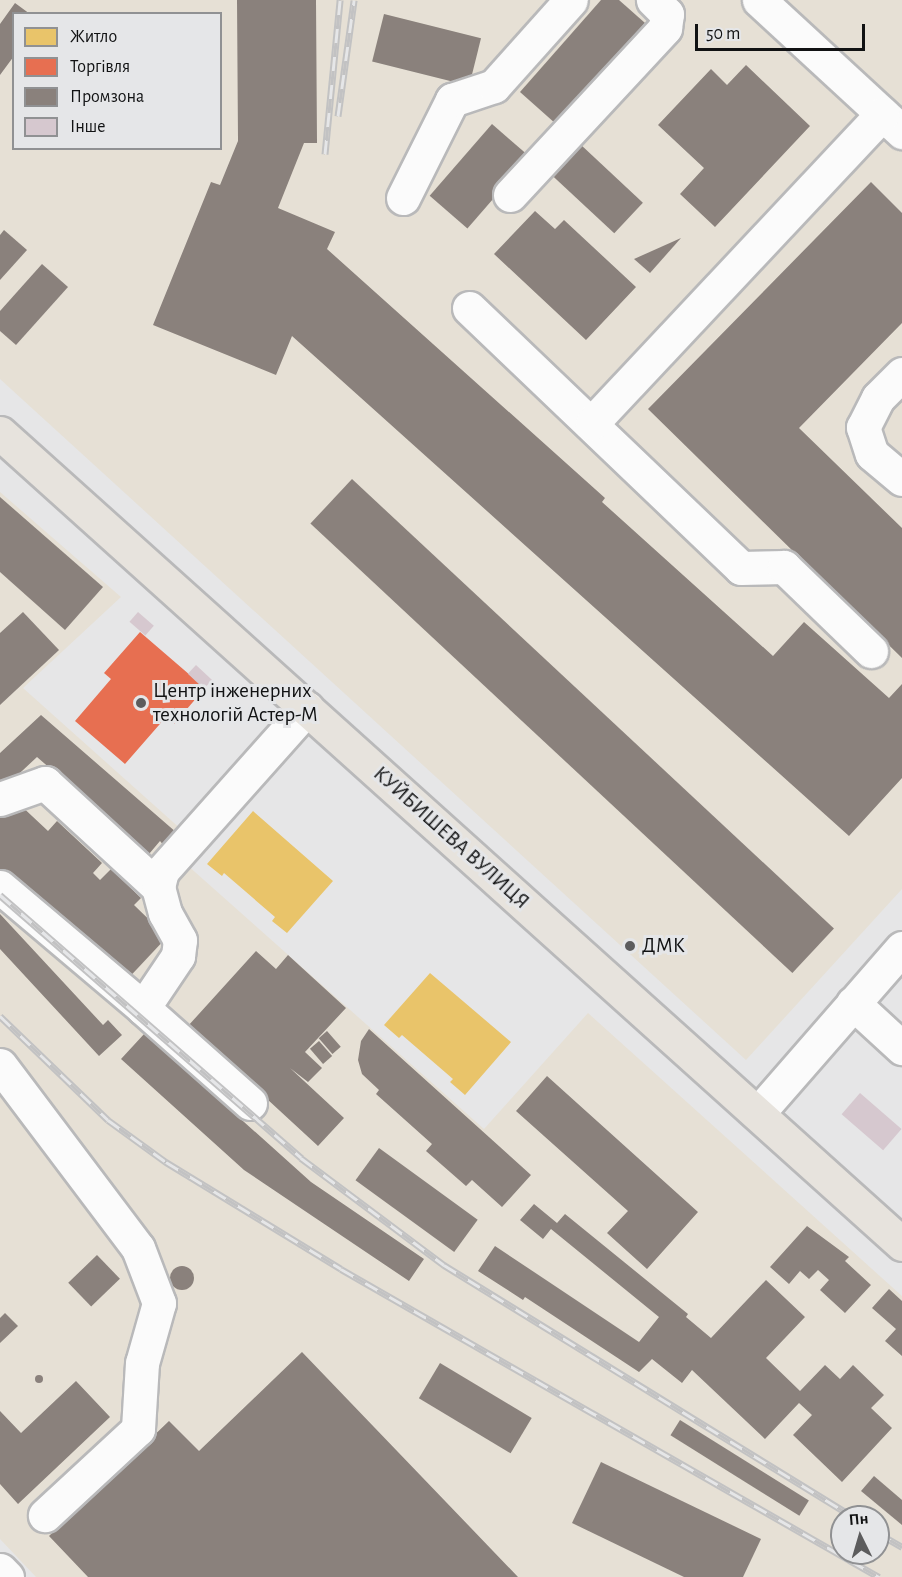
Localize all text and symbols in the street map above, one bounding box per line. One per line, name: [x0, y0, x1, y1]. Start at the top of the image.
legend: [12, 12, 222, 150]
scale bar: [698, 12, 868, 50]
text: 50 m: [706, 25, 740, 43]
text: Житло: [70, 28, 117, 46]
text: Торгівля: [70, 58, 130, 76]
text: Промзона: [70, 88, 144, 106]
text: Інше: [70, 118, 106, 136]
place label: Центр інженерних технологій Астер-М: [153, 678, 318, 728]
marker: Центр інженерних технологій Астер-М: [134, 696, 148, 710]
street label: КУЙБИШЕВА ВУЛИЦЯ: [368, 761, 534, 915]
place label: ДМК: [642, 933, 685, 959]
marker: ДМК: [623, 939, 637, 953]
north arrow: [830, 1505, 890, 1565]
text: Пн: [848, 1510, 869, 1528]

